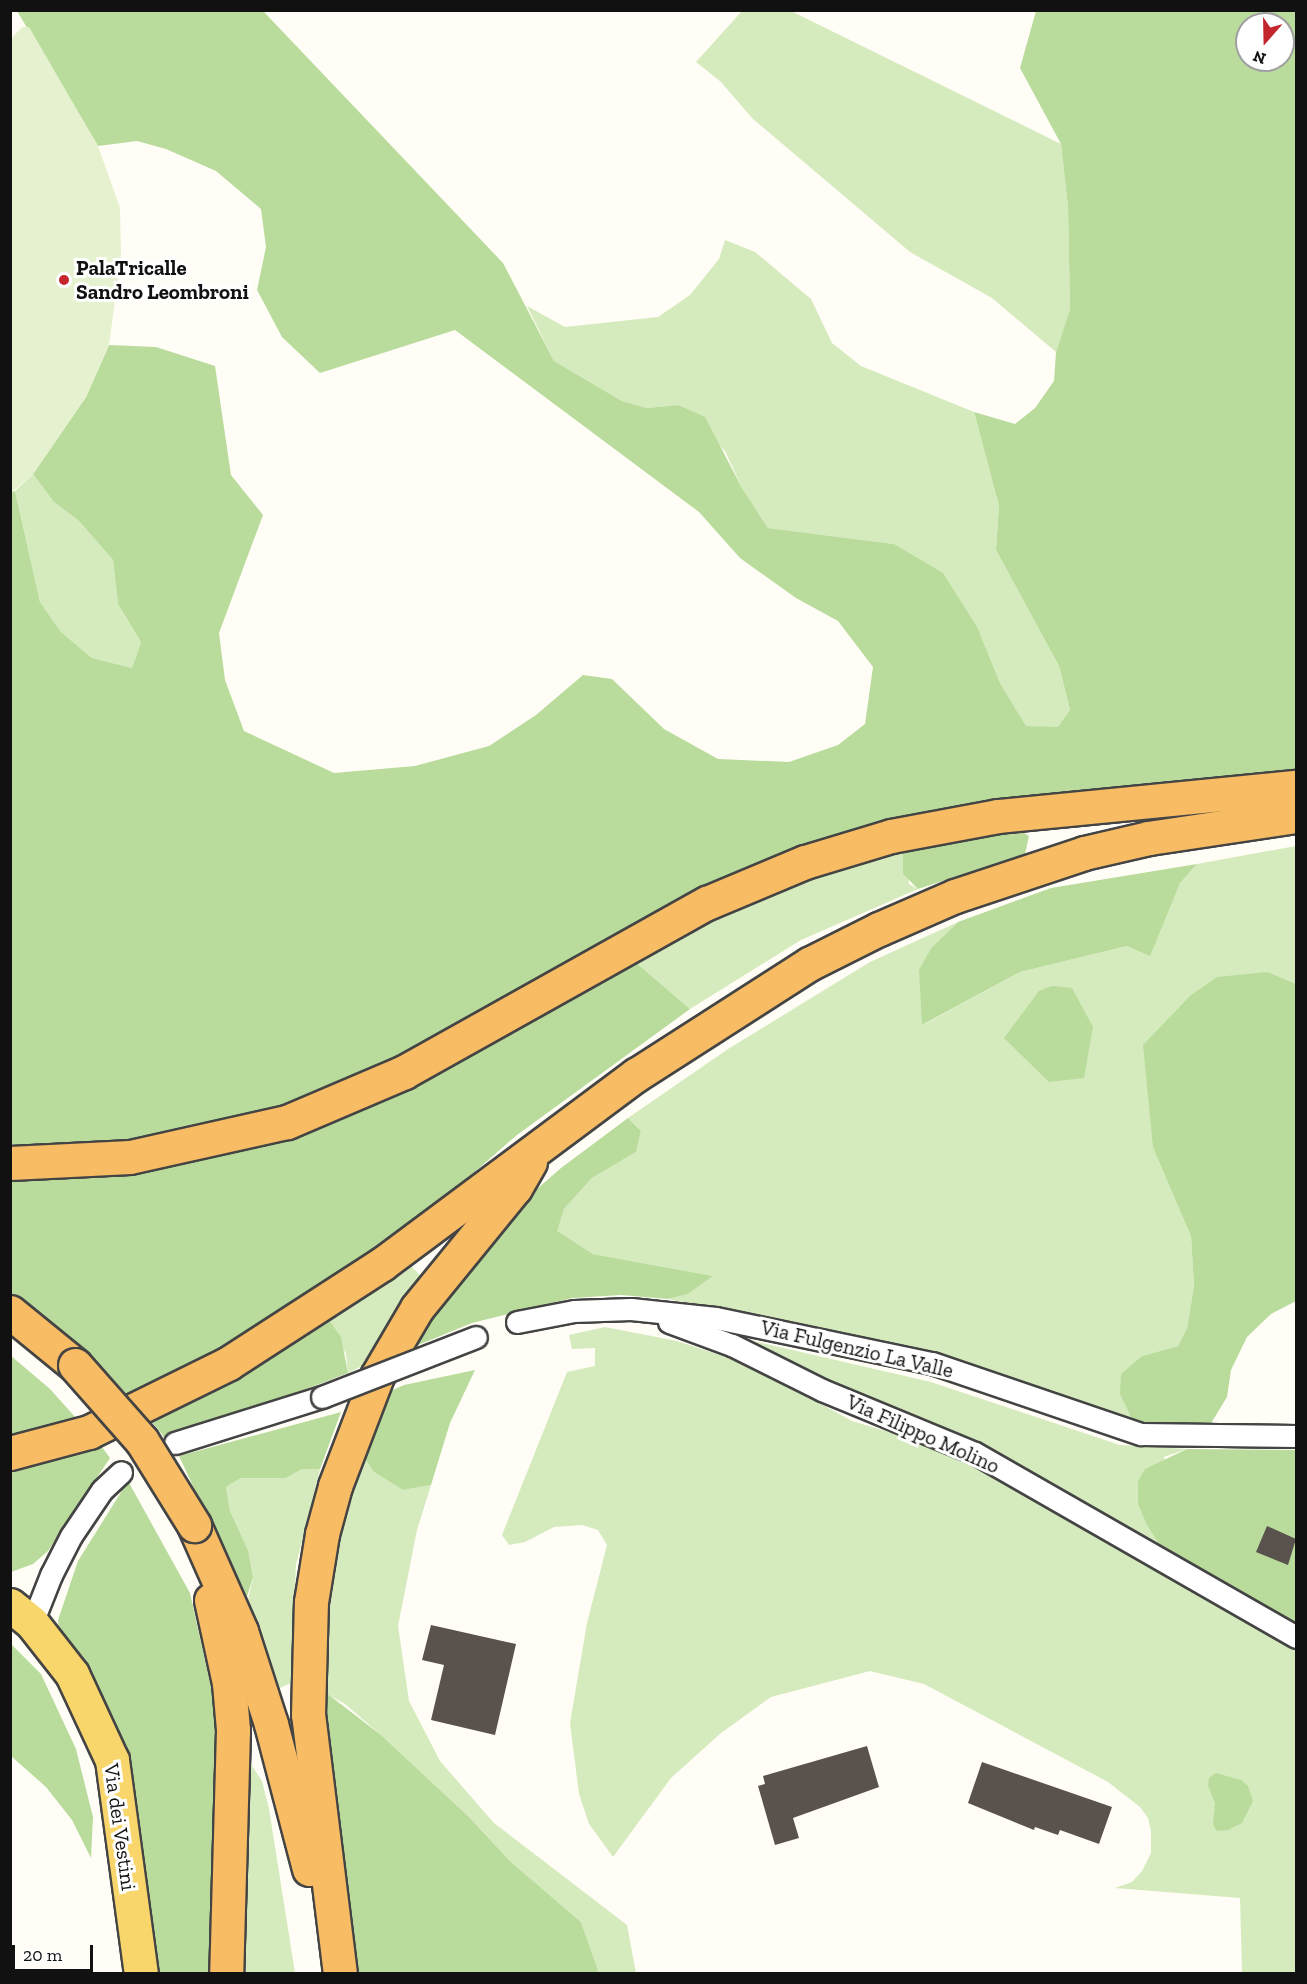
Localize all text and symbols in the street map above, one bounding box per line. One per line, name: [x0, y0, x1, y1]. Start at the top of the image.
north arrow: [1235, 12, 1295, 72]
text: N: [1250, 46, 1268, 69]
place label: PalaTricalle Sandro Leombroni: [76, 255, 249, 305]
marker: PalaTricalle Sandro Leombroni: [57, 273, 71, 287]
street label: Via Fulgenzio La Valle: [758, 1315, 956, 1383]
street label: Via Filippo Molino: [843, 1389, 1003, 1479]
street label: Via dei Vestini: [99, 1761, 141, 1893]
scale bar: [15, 1933, 96, 1971]
text: 20 m: [23, 1944, 62, 1966]

